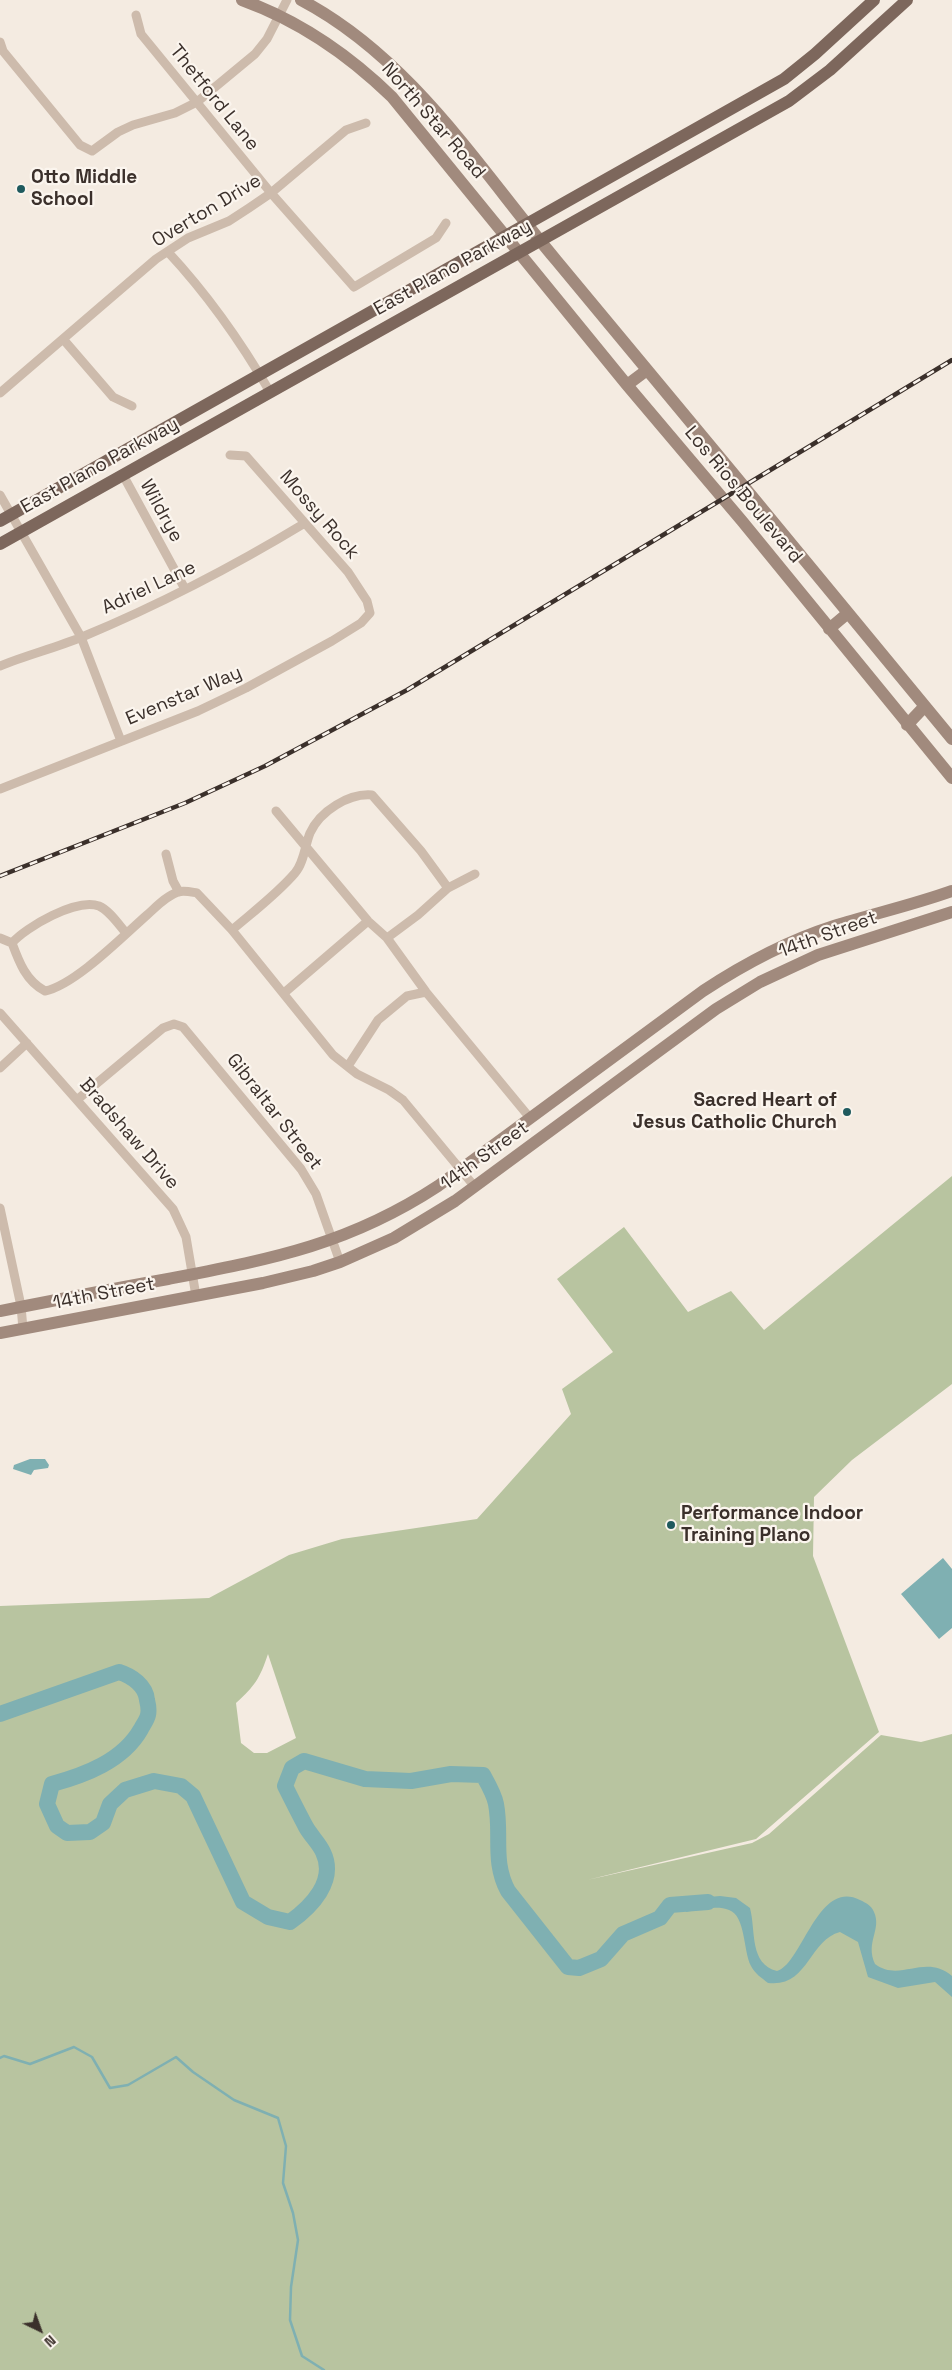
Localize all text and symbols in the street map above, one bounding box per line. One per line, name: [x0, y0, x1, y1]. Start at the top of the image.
street label: Thetford Lane: [164, 40, 264, 156]
street label: North Star Road: [376, 58, 490, 184]
place label: Otto Middle School: [31, 167, 137, 211]
street label: Overton Drive: [148, 170, 266, 252]
marker: Otto Middle School: [15, 183, 27, 195]
street label: East Plano Parkway: [370, 215, 536, 321]
street label: East Plano Parkway: [17, 413, 183, 519]
street label: Los Rios Boulevard: [679, 422, 807, 568]
street label: Mossy Rock: [274, 466, 364, 564]
street label: Wildrye: [134, 476, 188, 546]
street label: Adriel Lane: [98, 556, 200, 620]
street label: Evenstar Way: [123, 661, 245, 731]
street label: 14th Street: [776, 907, 880, 963]
street label: Gibraltar Street: [221, 1049, 327, 1175]
street label: Bradshaw Drive: [74, 1074, 184, 1194]
place label: Sacred Heart of Jesus Catholic Church: [633, 1090, 837, 1134]
marker: Sacred Heart of Jesus Catholic Church: [841, 1106, 853, 1118]
street label: 14th Street: [437, 1116, 533, 1196]
street label: 14th Street: [51, 1273, 157, 1315]
place label: Performance Indoor Training Plano: [681, 1503, 863, 1547]
marker: Performance Indoor Training Plano: [665, 1519, 677, 1531]
north arrow: [15, 2305, 65, 2355]
text: N: [41, 2331, 60, 2351]

